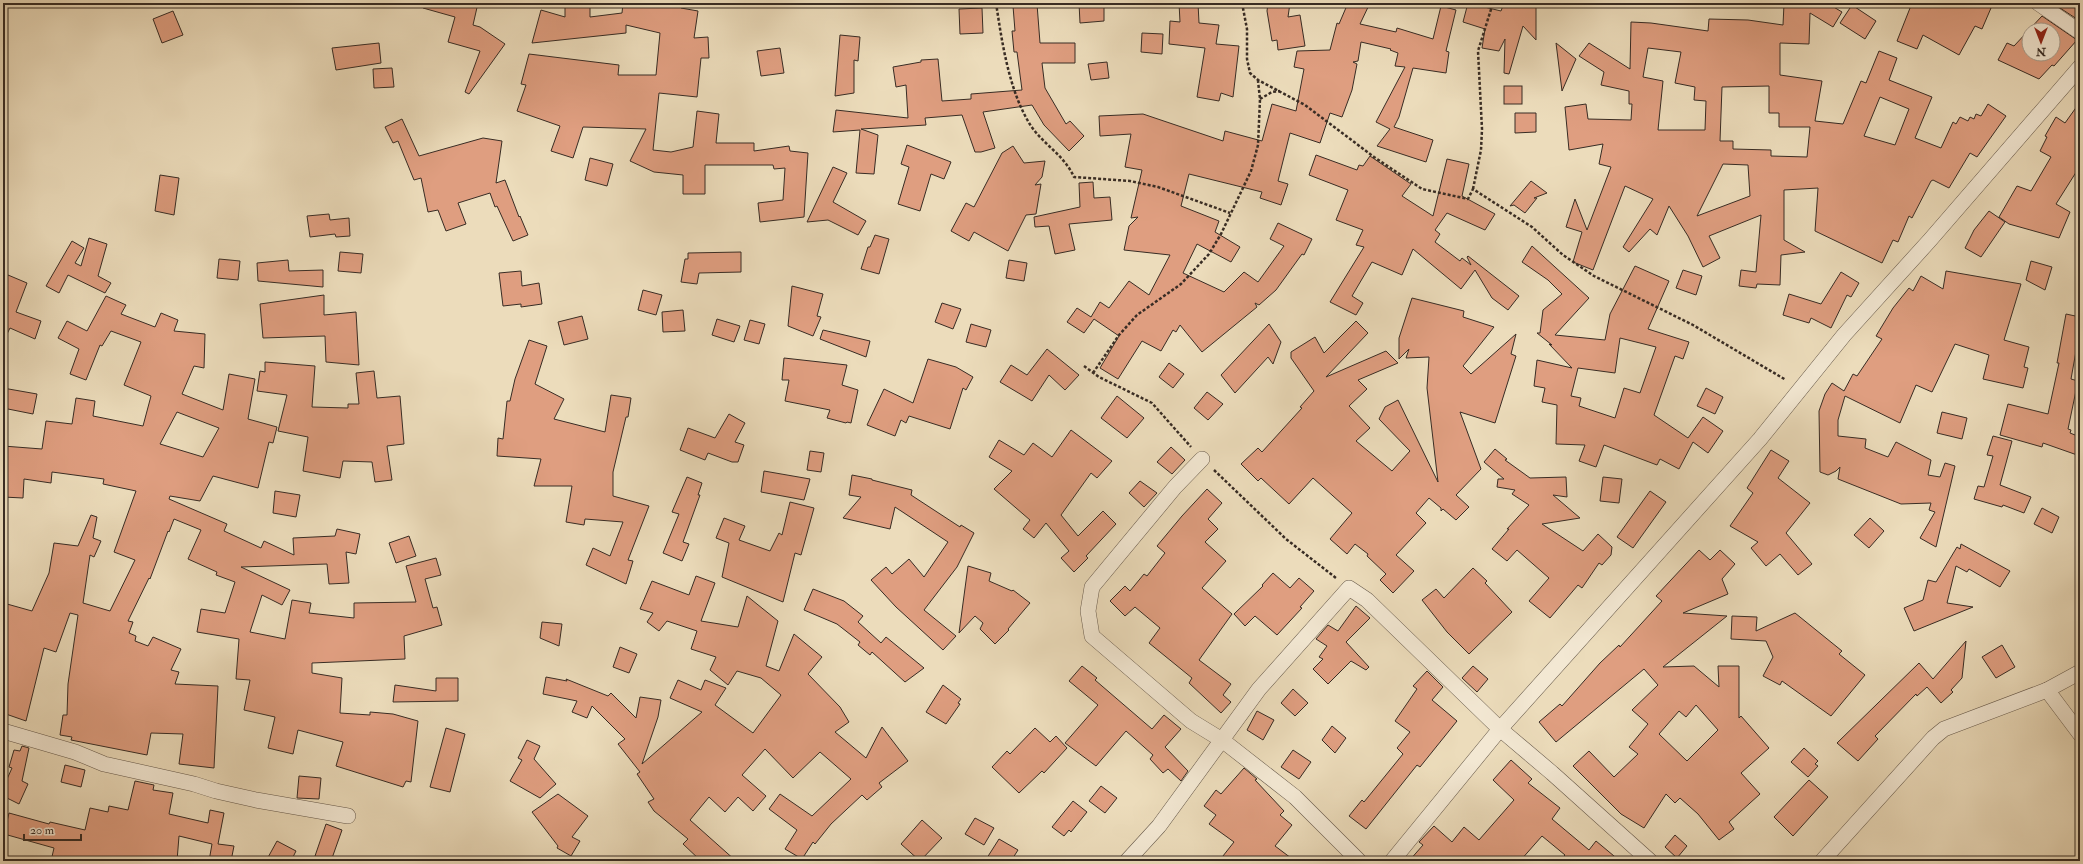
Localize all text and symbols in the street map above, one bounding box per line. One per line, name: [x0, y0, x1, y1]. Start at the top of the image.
north arrow: [2021, 22, 2061, 62]
text: N: [2035, 45, 2047, 58]
scale bar: [24, 816, 81, 842]
text: 20 m: [30, 823, 55, 838]

